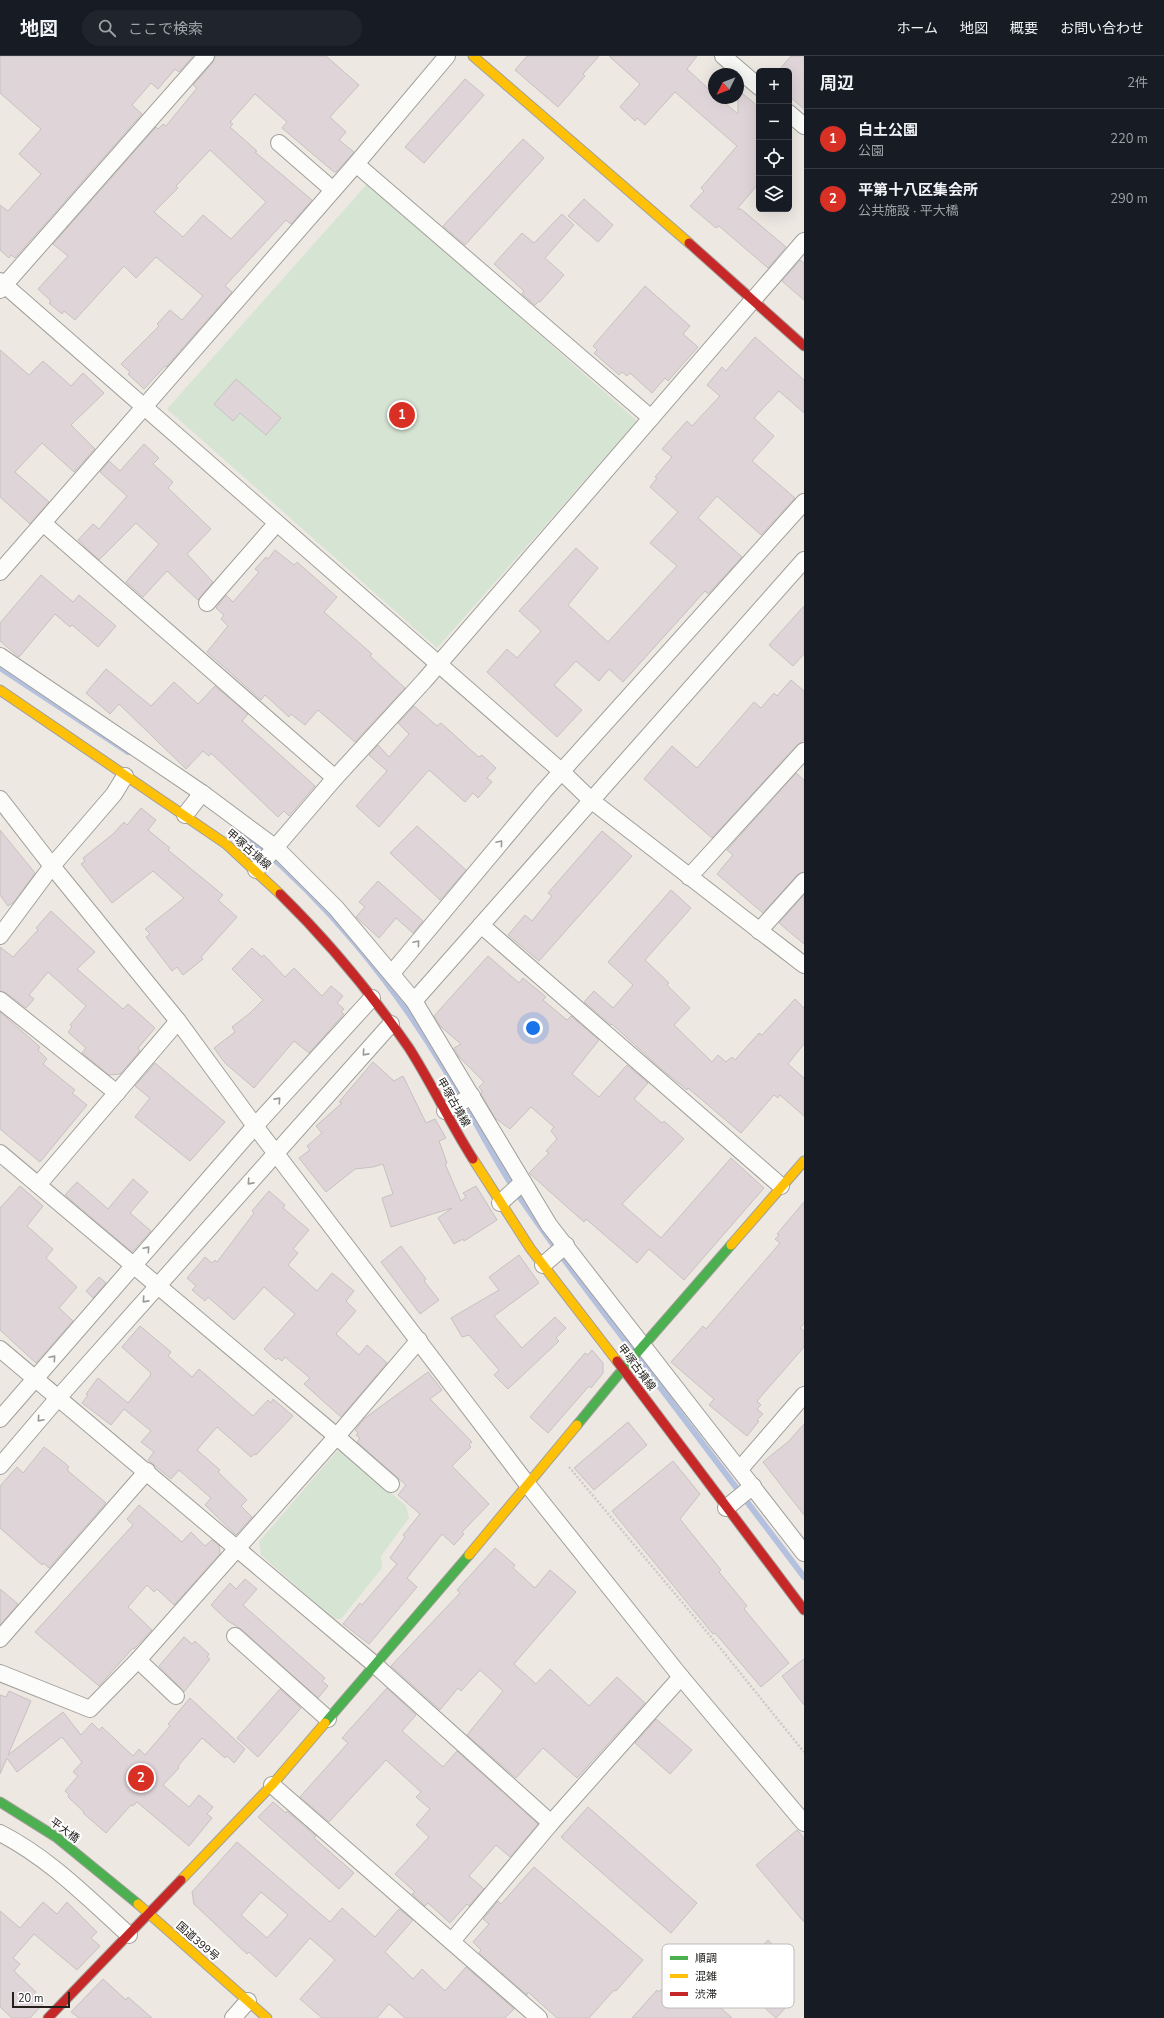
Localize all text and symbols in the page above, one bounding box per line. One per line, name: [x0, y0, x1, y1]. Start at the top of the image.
search box: [82, 10, 362, 46]
text: 地図: [20, 16, 58, 42]
icon: search: [96, 17, 118, 39]
text: ここで検索: [128, 19, 203, 39]
text: ホーム: [896, 19, 938, 38]
text: 地図: [960, 19, 988, 38]
text: 概要: [1010, 19, 1038, 38]
text: お問い合わせ: [1060, 19, 1144, 38]
north arrow: [708, 68, 744, 104]
map controls: [756, 68, 792, 212]
button: +: [756, 68, 792, 104]
text: 周辺: [820, 72, 854, 95]
text: 2件: [1127, 74, 1148, 92]
button: −: [756, 104, 792, 140]
text: 白土公園: [858, 120, 918, 140]
text: 1: [829, 130, 837, 148]
text: 220 m: [1110, 130, 1148, 148]
button: locate: [756, 140, 792, 176]
text: 公園: [858, 142, 884, 160]
button: layers: [756, 176, 792, 212]
text: 平第十八区集会所: [858, 180, 978, 200]
text: 2: [829, 190, 837, 208]
text: 290 m: [1110, 190, 1148, 208]
text: 公共施設 · 平大橋: [858, 202, 959, 220]
pin: 1: [389, 400, 415, 430]
street label: 甲塚古墳線: [223, 826, 274, 873]
one-way arrow: [496, 840, 503, 848]
one-way arrow: [413, 941, 420, 948]
your location: [523, 1018, 543, 1038]
one-way arrow: [362, 1048, 369, 1055]
street label: 甲塚古墳線: [433, 1075, 474, 1130]
one-way arrow: [273, 1098, 280, 1105]
one-way arrow: [247, 1177, 255, 1185]
one-way arrow: [143, 1246, 150, 1254]
one-way arrow: [142, 1295, 150, 1303]
street label: 甲塚古墳線: [614, 1341, 659, 1394]
one-way arrow: [49, 1356, 56, 1363]
one-way arrow: [38, 1414, 45, 1421]
pin: 2: [128, 1763, 154, 1793]
street label: 平大橋: [47, 1815, 82, 1846]
street label: 国道399号: [173, 1918, 223, 1964]
legend: [662, 1944, 794, 2008]
text: 順調: [695, 1951, 717, 1966]
text: 混雑: [695, 1969, 717, 1984]
text: 渋滞: [695, 1987, 717, 2002]
scale bar: [12, 1990, 70, 2009]
text: 20 m: [18, 1991, 43, 2006]

